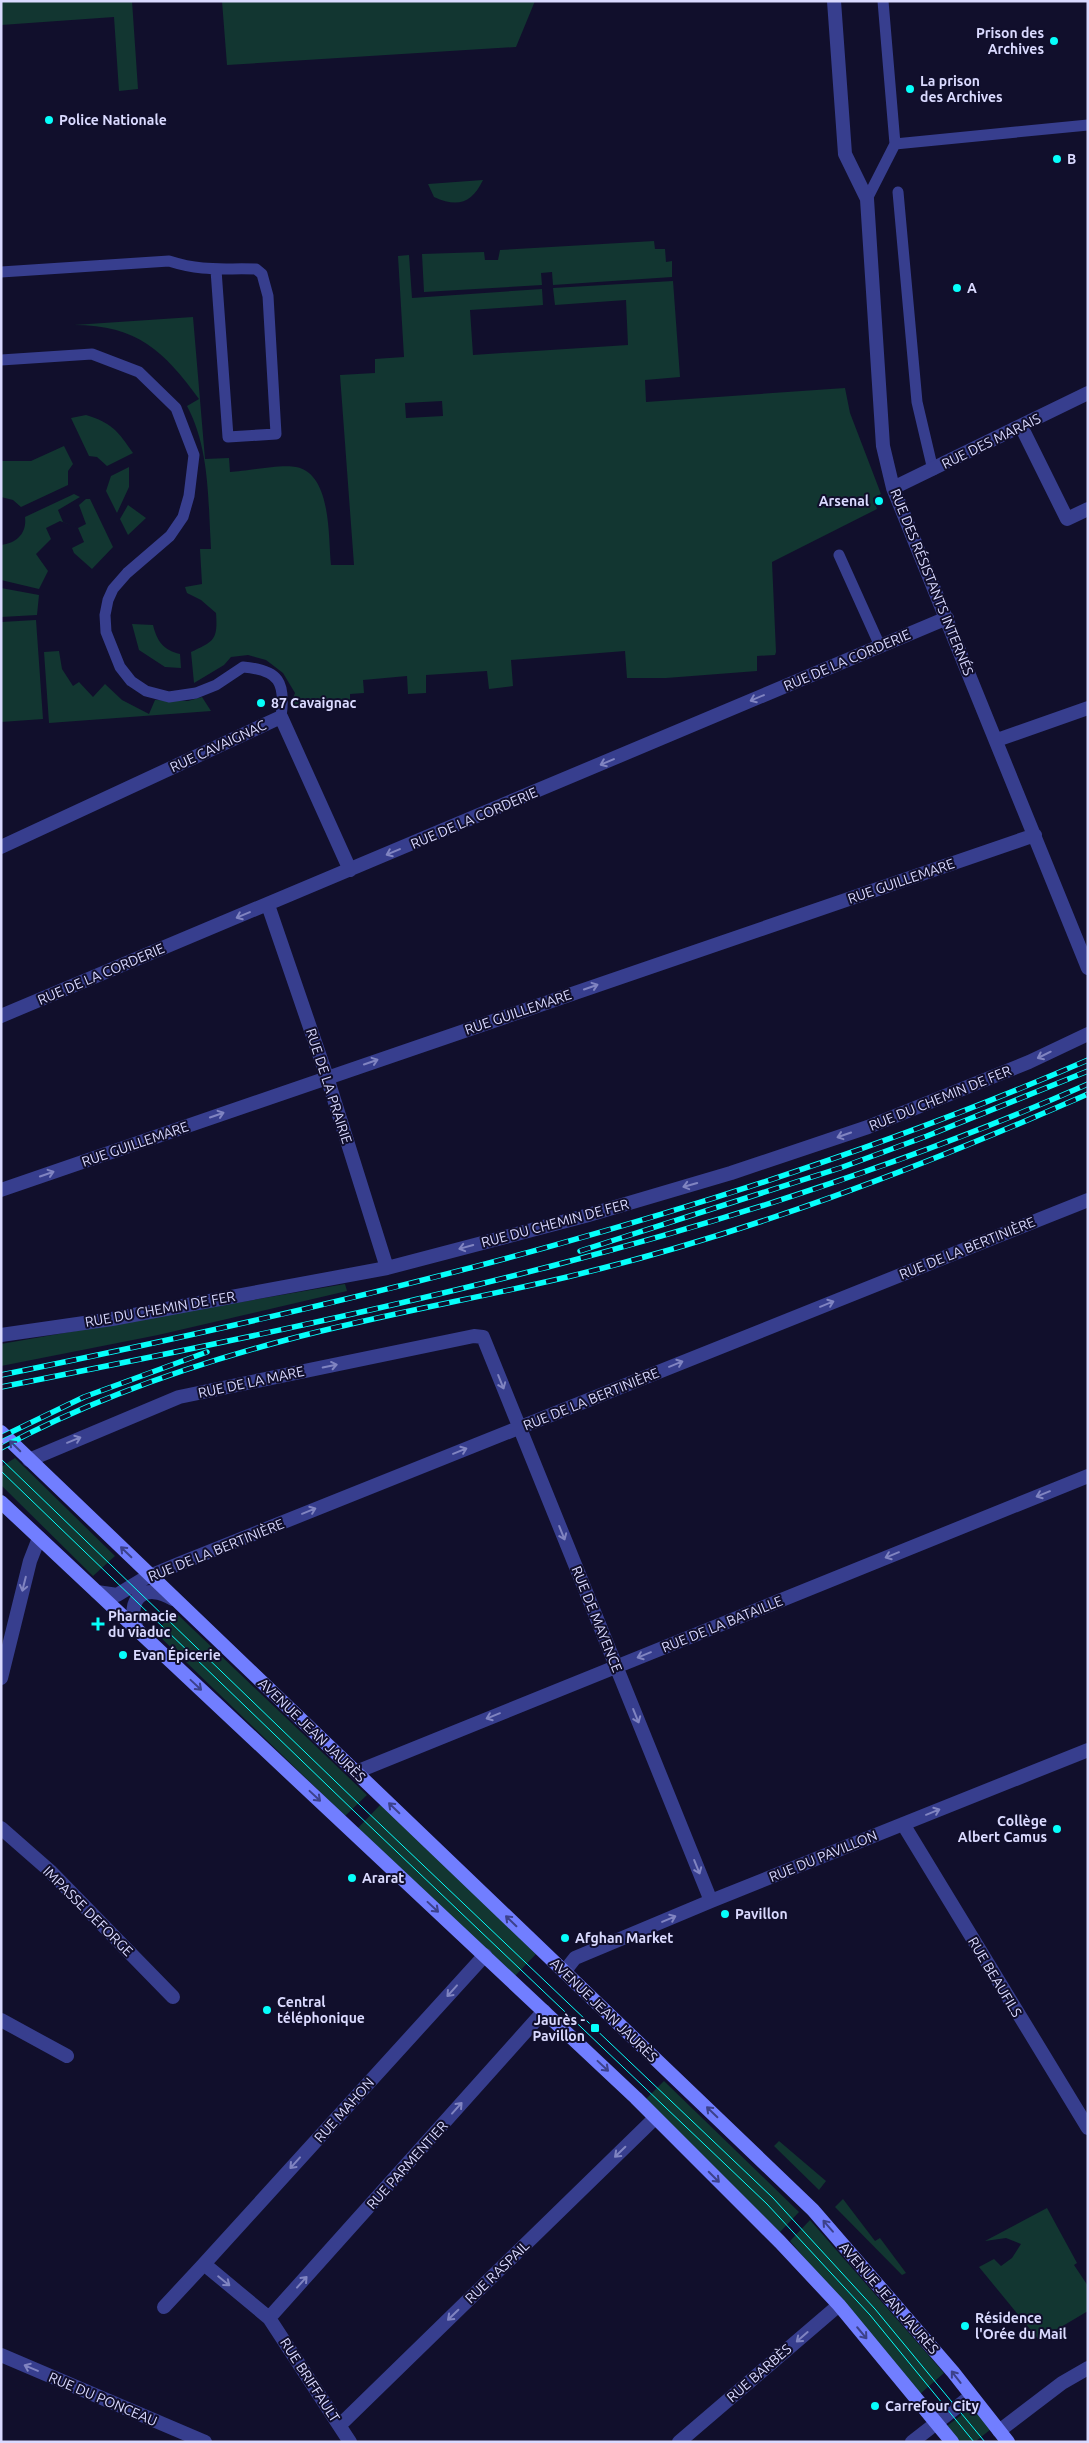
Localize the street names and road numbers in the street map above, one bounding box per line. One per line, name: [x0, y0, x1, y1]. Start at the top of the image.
street label: RUE DES MARAIS: [939, 410, 1043, 472]
street label: RUE DES RÉSISTANTS INTERNÉS: [887, 486, 978, 678]
street label: RUE DE LA CORDERIE: [781, 626, 913, 694]
street label: RUE CAVAIGNAC: [167, 717, 269, 775]
street label: RUE DE LA CORDERIE: [408, 784, 540, 852]
street label: RUE GUILLEMARE: [846, 855, 957, 907]
street label: RUE DE LA CORDERIE: [35, 940, 167, 1008]
street label: RUE GUILLEMARE: [463, 986, 574, 1038]
street label: RUE DE LA PRAIRIE: [303, 1026, 355, 1146]
street label: RUE DU CHEMIN DE FER: [867, 1062, 1014, 1134]
street label: RUE GUILLEMARE: [80, 1118, 191, 1170]
street label: RUE DU CHEMIN DE FER: [479, 1196, 631, 1250]
street label: RUE DE LA BERTINIÈRE: [896, 1212, 1037, 1283]
street label: RUE DU CHEMIN DE FER: [84, 1288, 237, 1330]
street label: RUE DE LA MARE: [197, 1363, 306, 1401]
street label: RUE DE LA BERTINIÈRE: [520, 1363, 661, 1434]
street label: RUE DE LA BERTINIÈRE: [145, 1514, 286, 1585]
street label: RUE DE MAYENCE: [568, 1564, 626, 1674]
street label: RUE DE LA BATAILLE: [659, 1592, 785, 1656]
street label: AVENUE JEAN JAURÈS: [255, 1674, 369, 1785]
street label: RUE DU PAVILLON: [767, 1827, 879, 1885]
street label: IMPASSE DEFORGE: [40, 1863, 136, 1959]
street label: RUE BEAUFILS: [965, 1934, 1025, 2020]
street label: AVENUE JEAN JAURÈS: [547, 1954, 661, 2065]
street label: RUE MAHON: [311, 2074, 377, 2146]
street label: RUE PARMENTIER: [363, 2117, 451, 2212]
street label: RUE RASPAIL: [462, 2238, 532, 2306]
street label: AVENUE JEAN JAURÈS: [836, 2238, 943, 2357]
street label: RUE BRIFFAULT: [277, 2335, 343, 2425]
street label: RUE BARBÈS: [723, 2340, 794, 2405]
street label: RUE DU PONCEAU: [46, 2369, 160, 2429]

